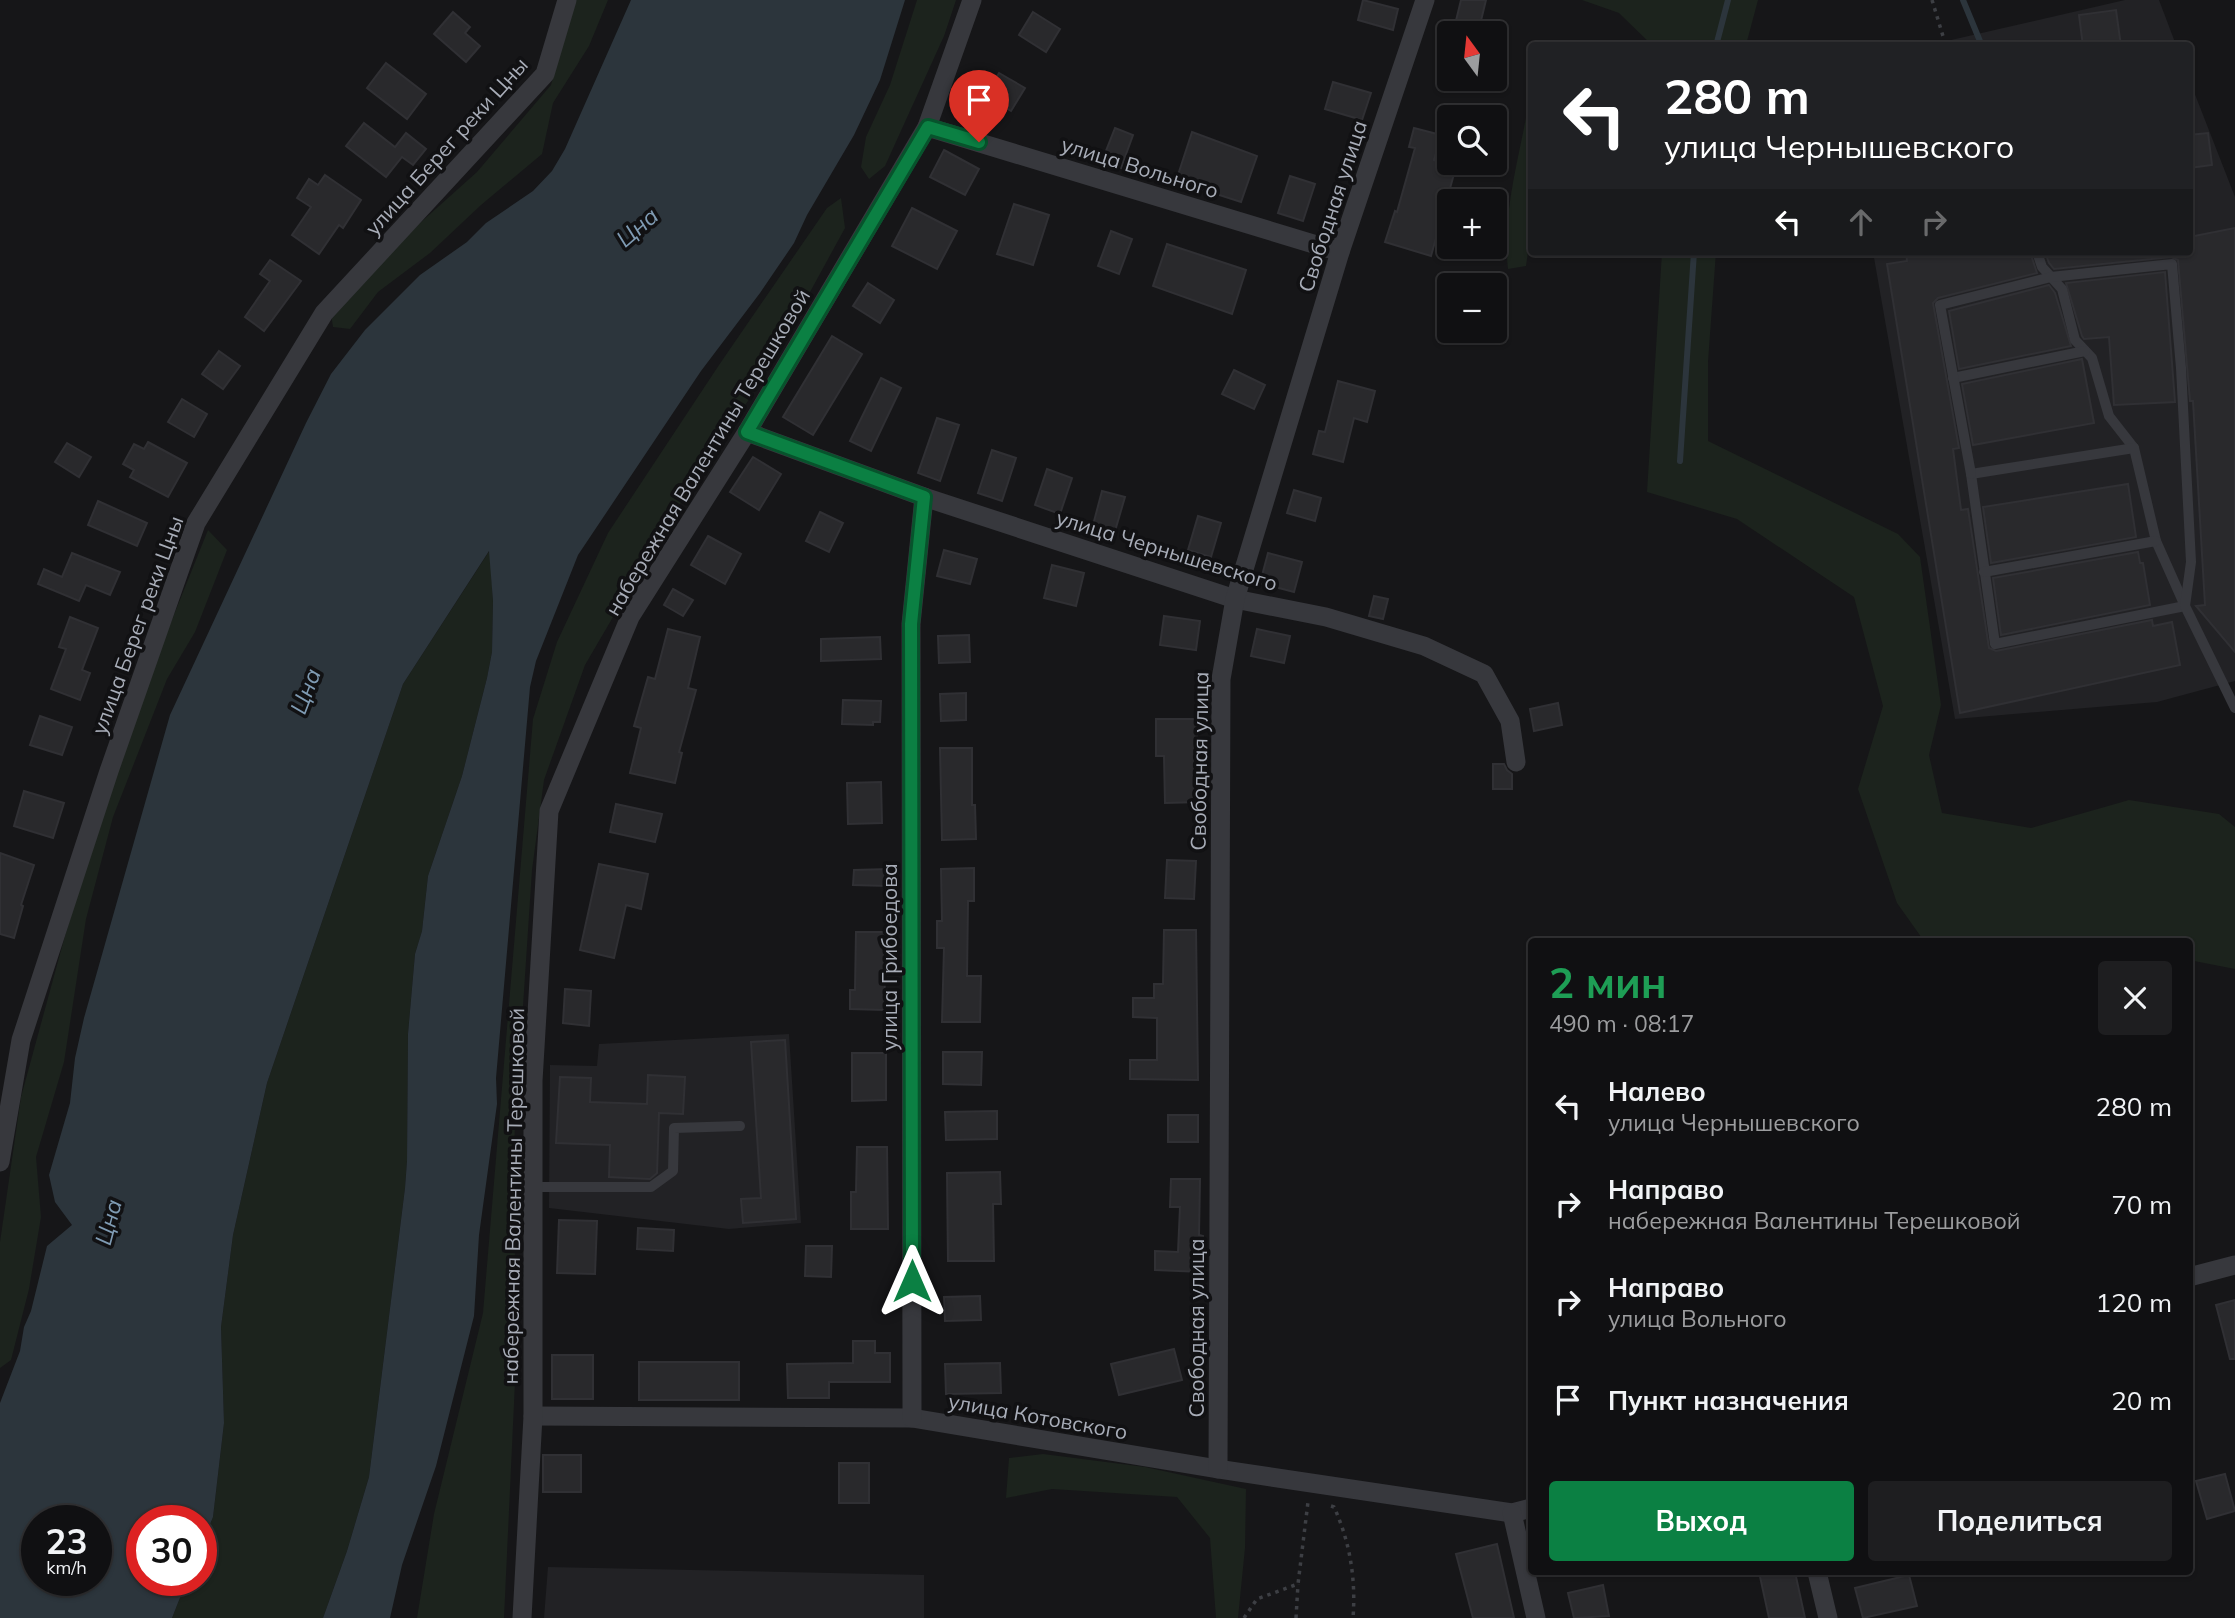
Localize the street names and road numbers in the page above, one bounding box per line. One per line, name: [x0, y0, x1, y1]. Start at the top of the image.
street label: улица Берег реки Цны: [359, 52, 533, 240]
street label: Свободная улица: [1292, 117, 1372, 295]
street label: улица Вольного: [1058, 131, 1222, 203]
street label: набережная Валентины Терешковой: [599, 284, 815, 620]
street label: улица Чернышевского: [1053, 504, 1281, 596]
street label: улица Берег реки Цны: [85, 512, 189, 738]
street label: Свободная улица: [1184, 671, 1214, 851]
street label: улица Грибоедова: [876, 863, 902, 1051]
street label: набережная Валентины Терешковой: [497, 1008, 529, 1384]
street label: Свободная улица: [1183, 1238, 1209, 1418]
street label: улица Котовского: [946, 1387, 1130, 1445]

